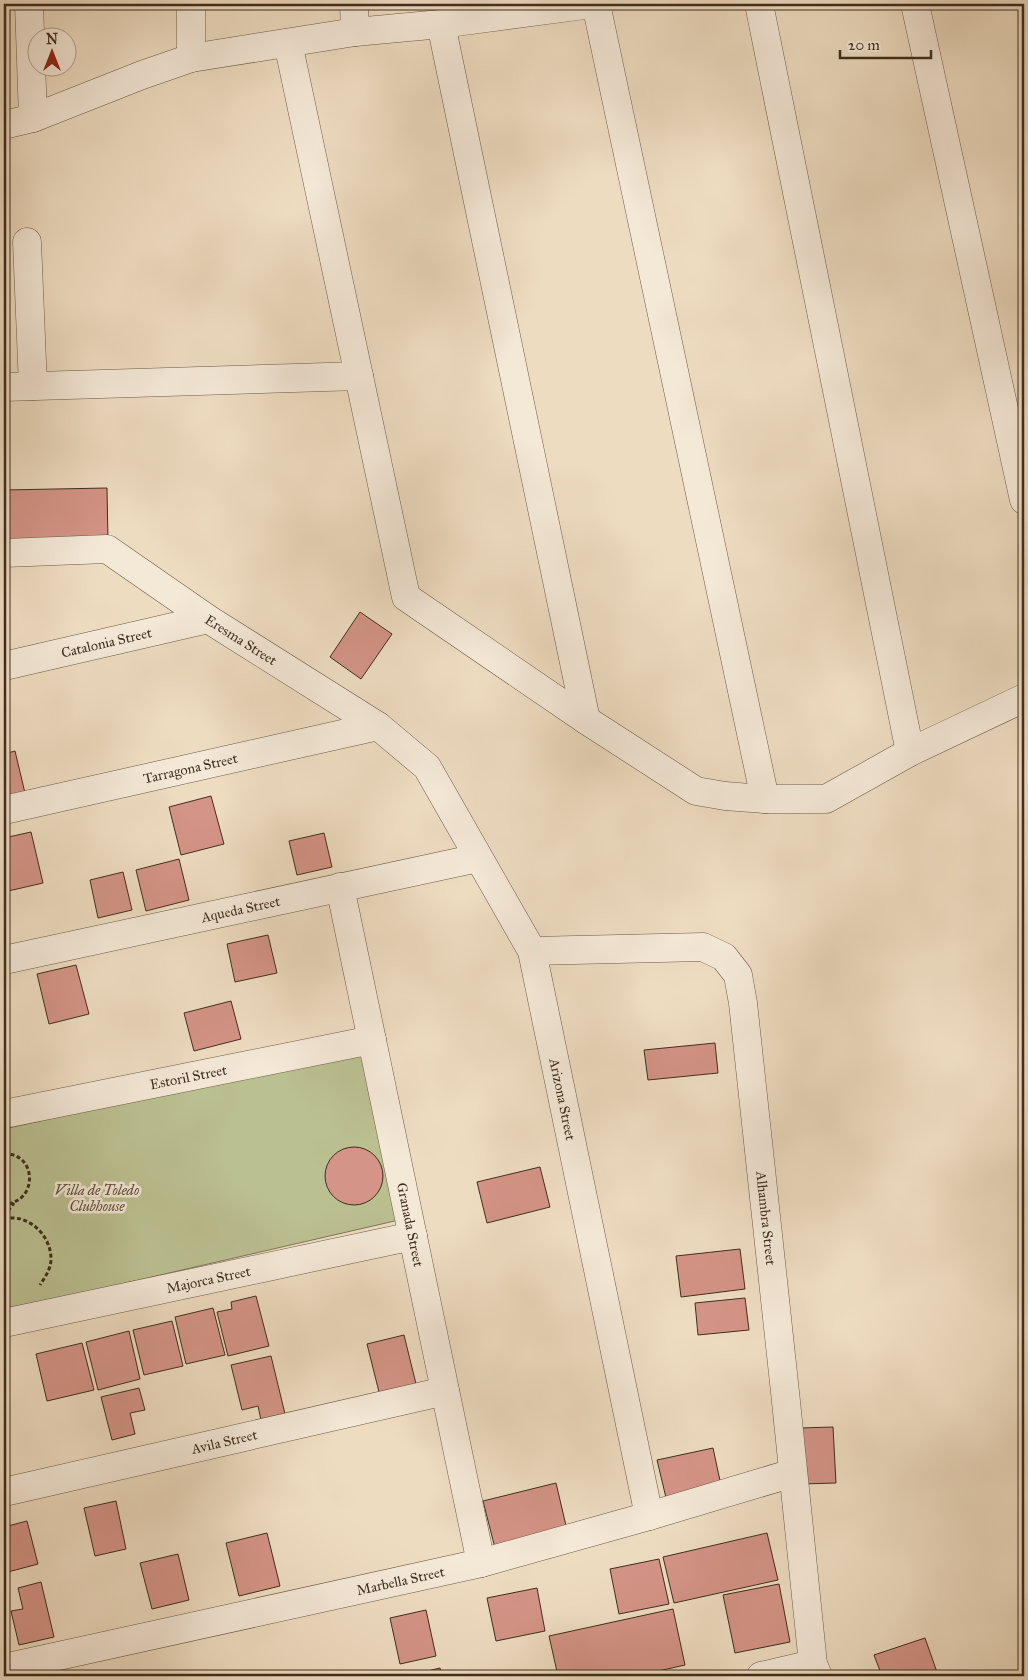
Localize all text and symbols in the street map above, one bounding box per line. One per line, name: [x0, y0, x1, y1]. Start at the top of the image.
north arrow: [28, 28, 78, 78]
scale bar: [840, 28, 932, 60]
text: N: [46, 31, 58, 48]
text: 20 m: [848, 36, 880, 54]
street label: Eresma Street: [202, 611, 280, 669]
street label: Catalonia Street: [59, 624, 153, 661]
street label: Tarragona Street: [142, 749, 239, 787]
street label: Aqueda Street: [199, 892, 282, 926]
street label: Arizona Street: [546, 1056, 580, 1142]
street label: Estoril Street: [148, 1061, 228, 1093]
street label: Alhambra Street: [753, 1169, 780, 1266]
street label: Granada Street: [393, 1181, 428, 1268]
park label: Villa de Toledo Clubhouse: [55, 1182, 139, 1215]
street label: Majorca Street: [165, 1262, 252, 1297]
street label: Avila Street: [189, 1426, 259, 1458]
street label: Marbella Street: [355, 1563, 446, 1599]

